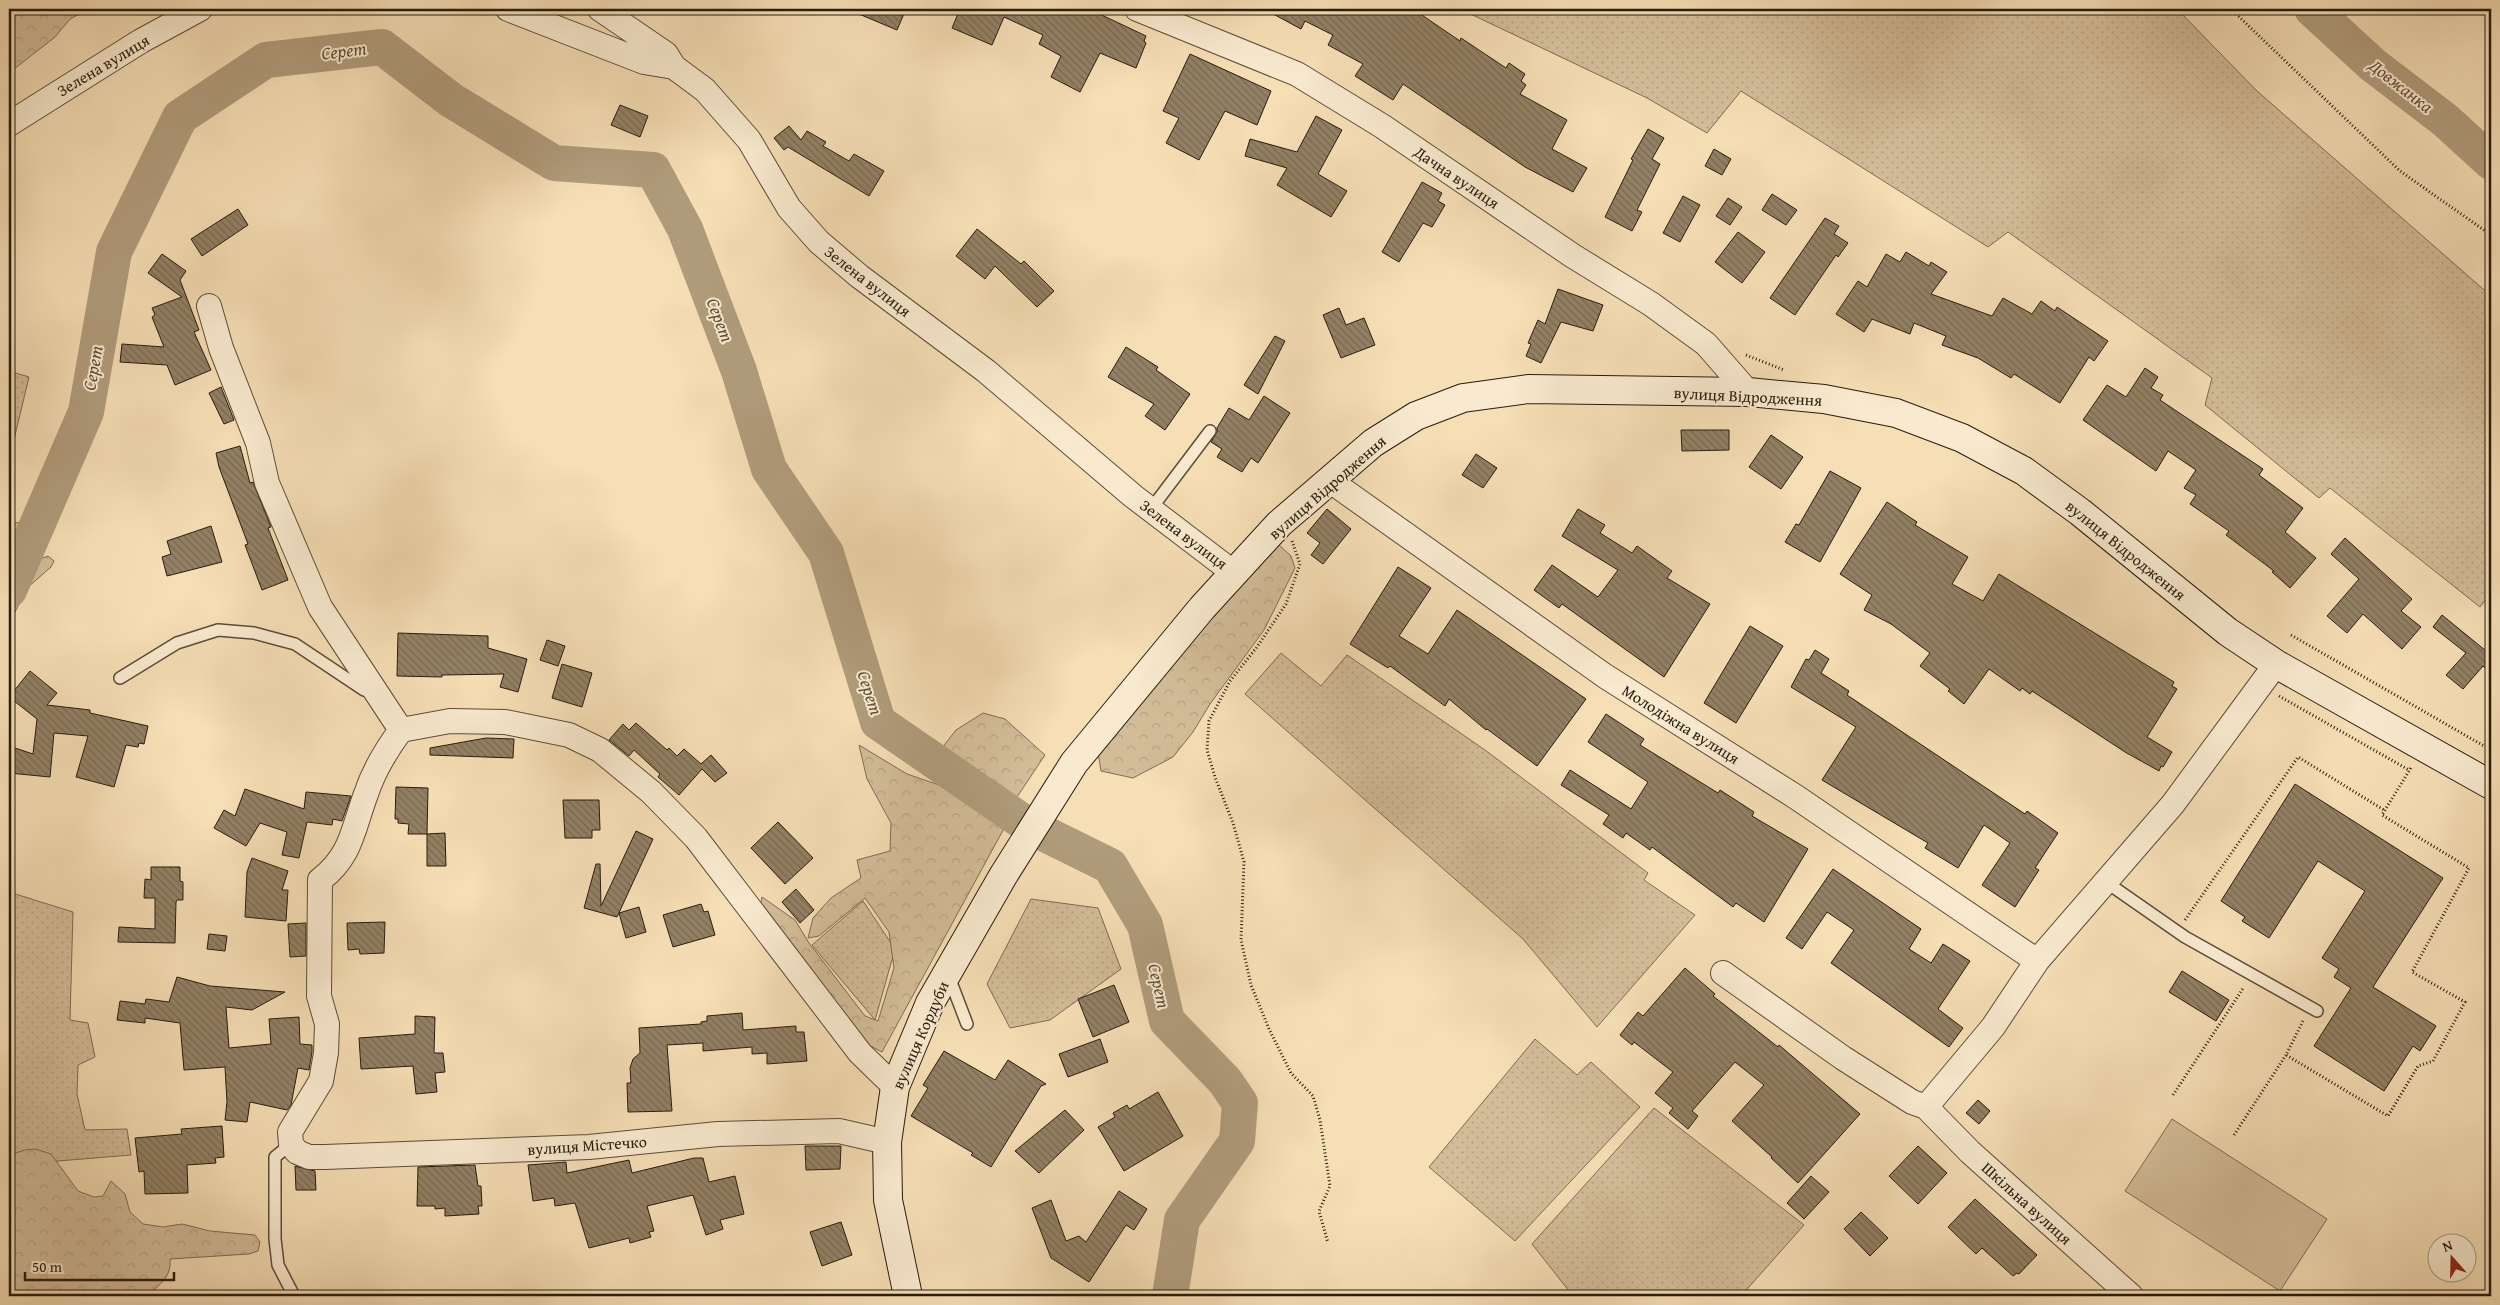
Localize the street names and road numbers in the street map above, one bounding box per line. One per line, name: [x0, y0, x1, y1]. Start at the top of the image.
street label: Зелена вулиця: [52, 28, 154, 102]
street label: Дачна вулиця: [1409, 139, 1504, 214]
street label: Зелена вулиця: [820, 240, 916, 322]
street label: вулиця Відродження: [1673, 380, 1823, 412]
street label: вулиця Відродження: [1263, 429, 1391, 545]
street label: Зелена вулиця: [1135, 493, 1233, 575]
street label: вулиця Відродження: [2061, 494, 2191, 606]
street label: Молодіжна вулиця: [1618, 678, 1744, 770]
street label: вулиця Кордуби: [885, 977, 955, 1093]
street label: вулиця Містечко: [527, 1129, 647, 1161]
street label: Шкільна вулиця: [1976, 1156, 2078, 1250]

